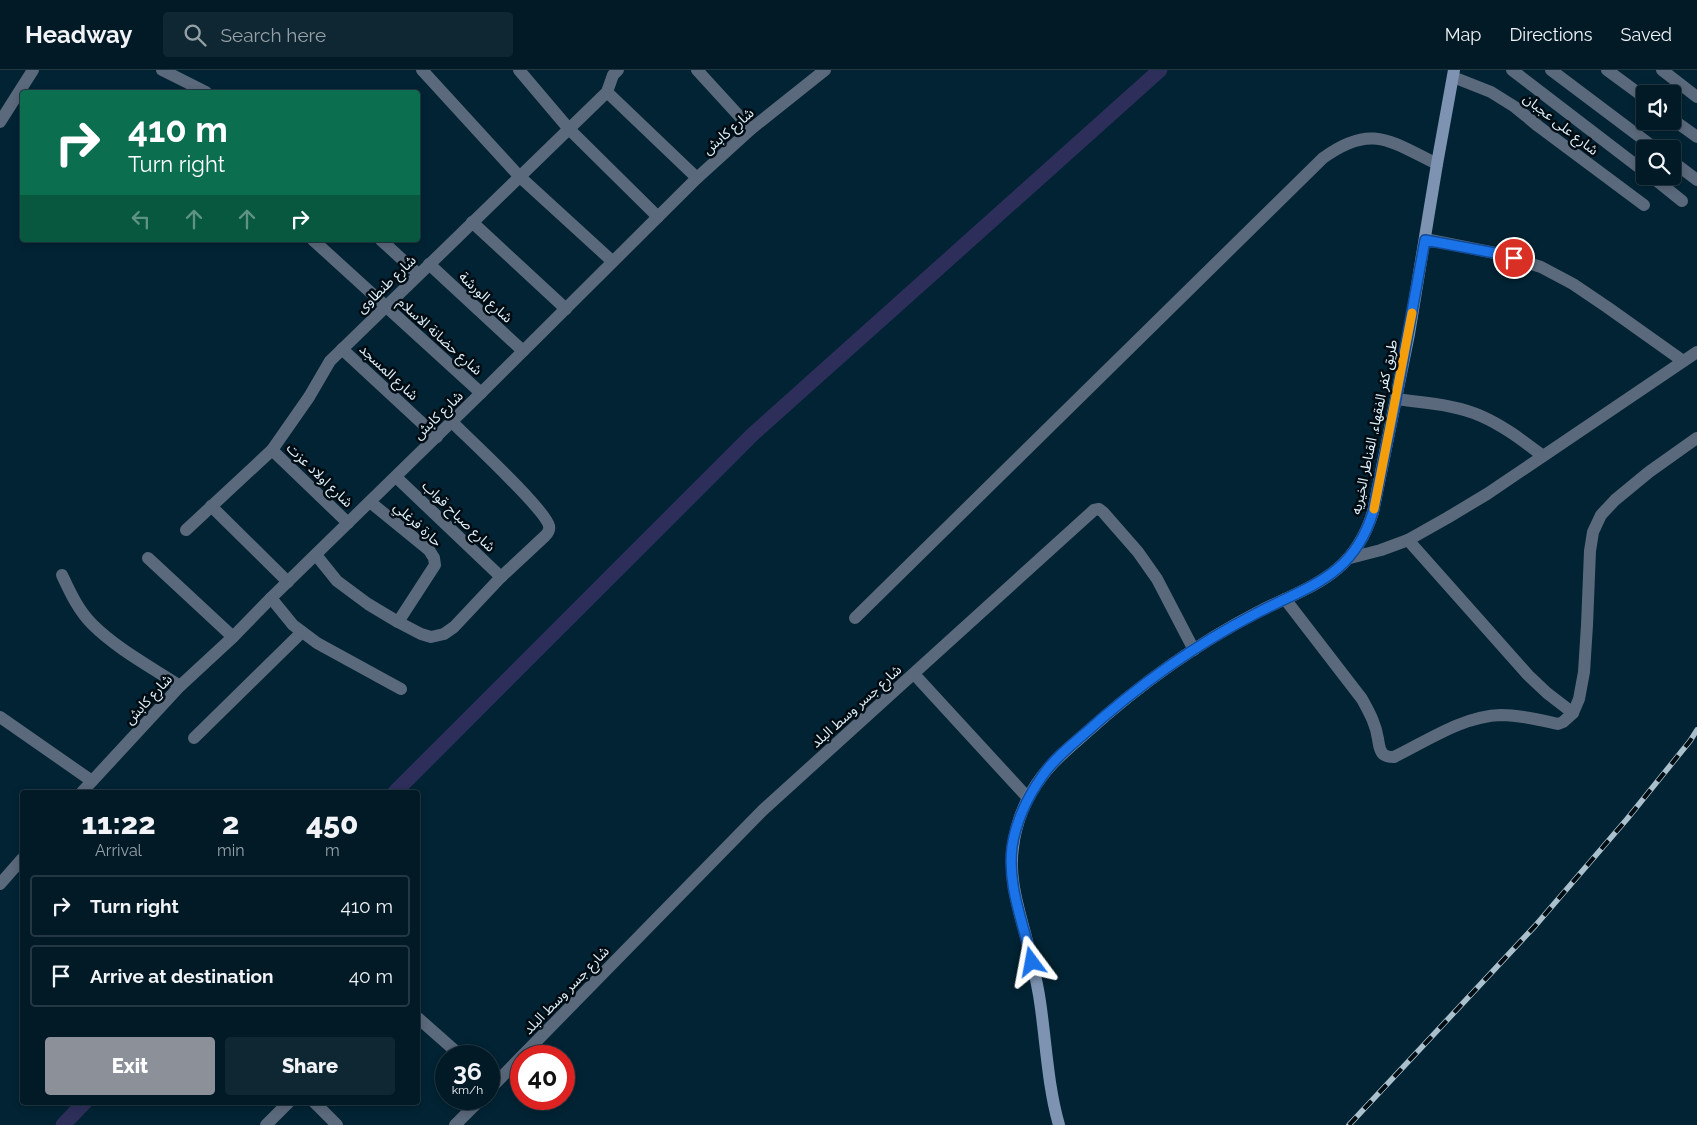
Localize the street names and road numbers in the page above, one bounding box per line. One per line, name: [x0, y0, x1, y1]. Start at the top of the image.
street label: شارع على عجبان: [1519, 90, 1602, 161]
street label: شارع كابش: [699, 105, 759, 160]
street label: شارع طنطاوى: [353, 252, 421, 318]
street label: شارع الورشة: [454, 268, 516, 328]
street label: شارع حضانة الاسلام: [392, 294, 486, 380]
street label: طريق كفر الفقهاء, القناطر الخيريه: [1348, 338, 1402, 516]
street label: شارع المسجد: [354, 341, 422, 405]
street label: شارع كابش: [410, 388, 468, 445]
street label: شارع اولاد عزت: [282, 440, 356, 513]
street label: شارع صباح قواب: [417, 477, 499, 557]
street label: حارة فرغلي: [388, 498, 445, 552]
street label: شارع جسر وسط البلد: [808, 661, 906, 753]
street label: شارع كابش: [121, 671, 177, 729]
street label: شارع جسر وسط البلد: [520, 943, 614, 1039]

